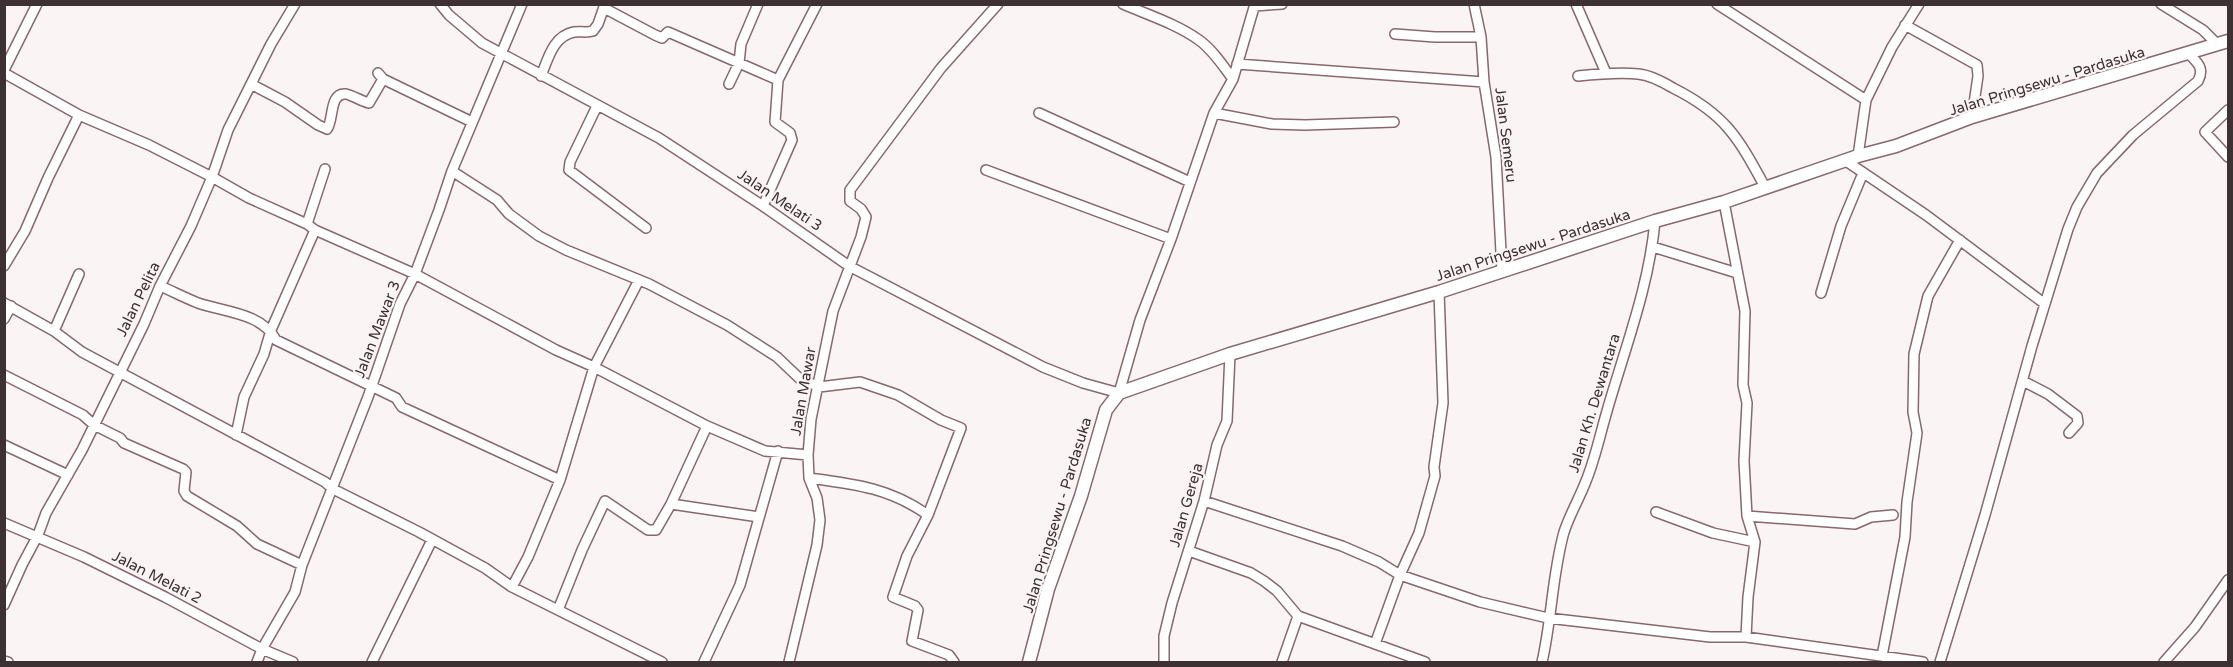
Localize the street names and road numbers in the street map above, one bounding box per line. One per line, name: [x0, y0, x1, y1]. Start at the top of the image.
street label: Jalan Pringsewu - Pardasuka: [1947, 43, 2147, 119]
street label: Jalan Semeru: [1491, 87, 1521, 183]
street label: Jalan Melati 3: [734, 165, 826, 235]
street label: Jalan Pringsewu - Pardasuka: [1433, 205, 1633, 285]
street label: Jalan Pelita: [112, 259, 164, 339]
street label: Jalan Mawar 3: [350, 278, 404, 380]
street label: Jalan Kh. Dewantara: [1564, 331, 1624, 475]
street label: Jalan Mawar: [786, 345, 820, 437]
street label: Jalan Pringsewu - Pardasuka: [1019, 415, 1095, 615]
street label: Jalan Gereja: [1165, 461, 1207, 549]
street label: Jalan Melati 2: [109, 547, 205, 607]

